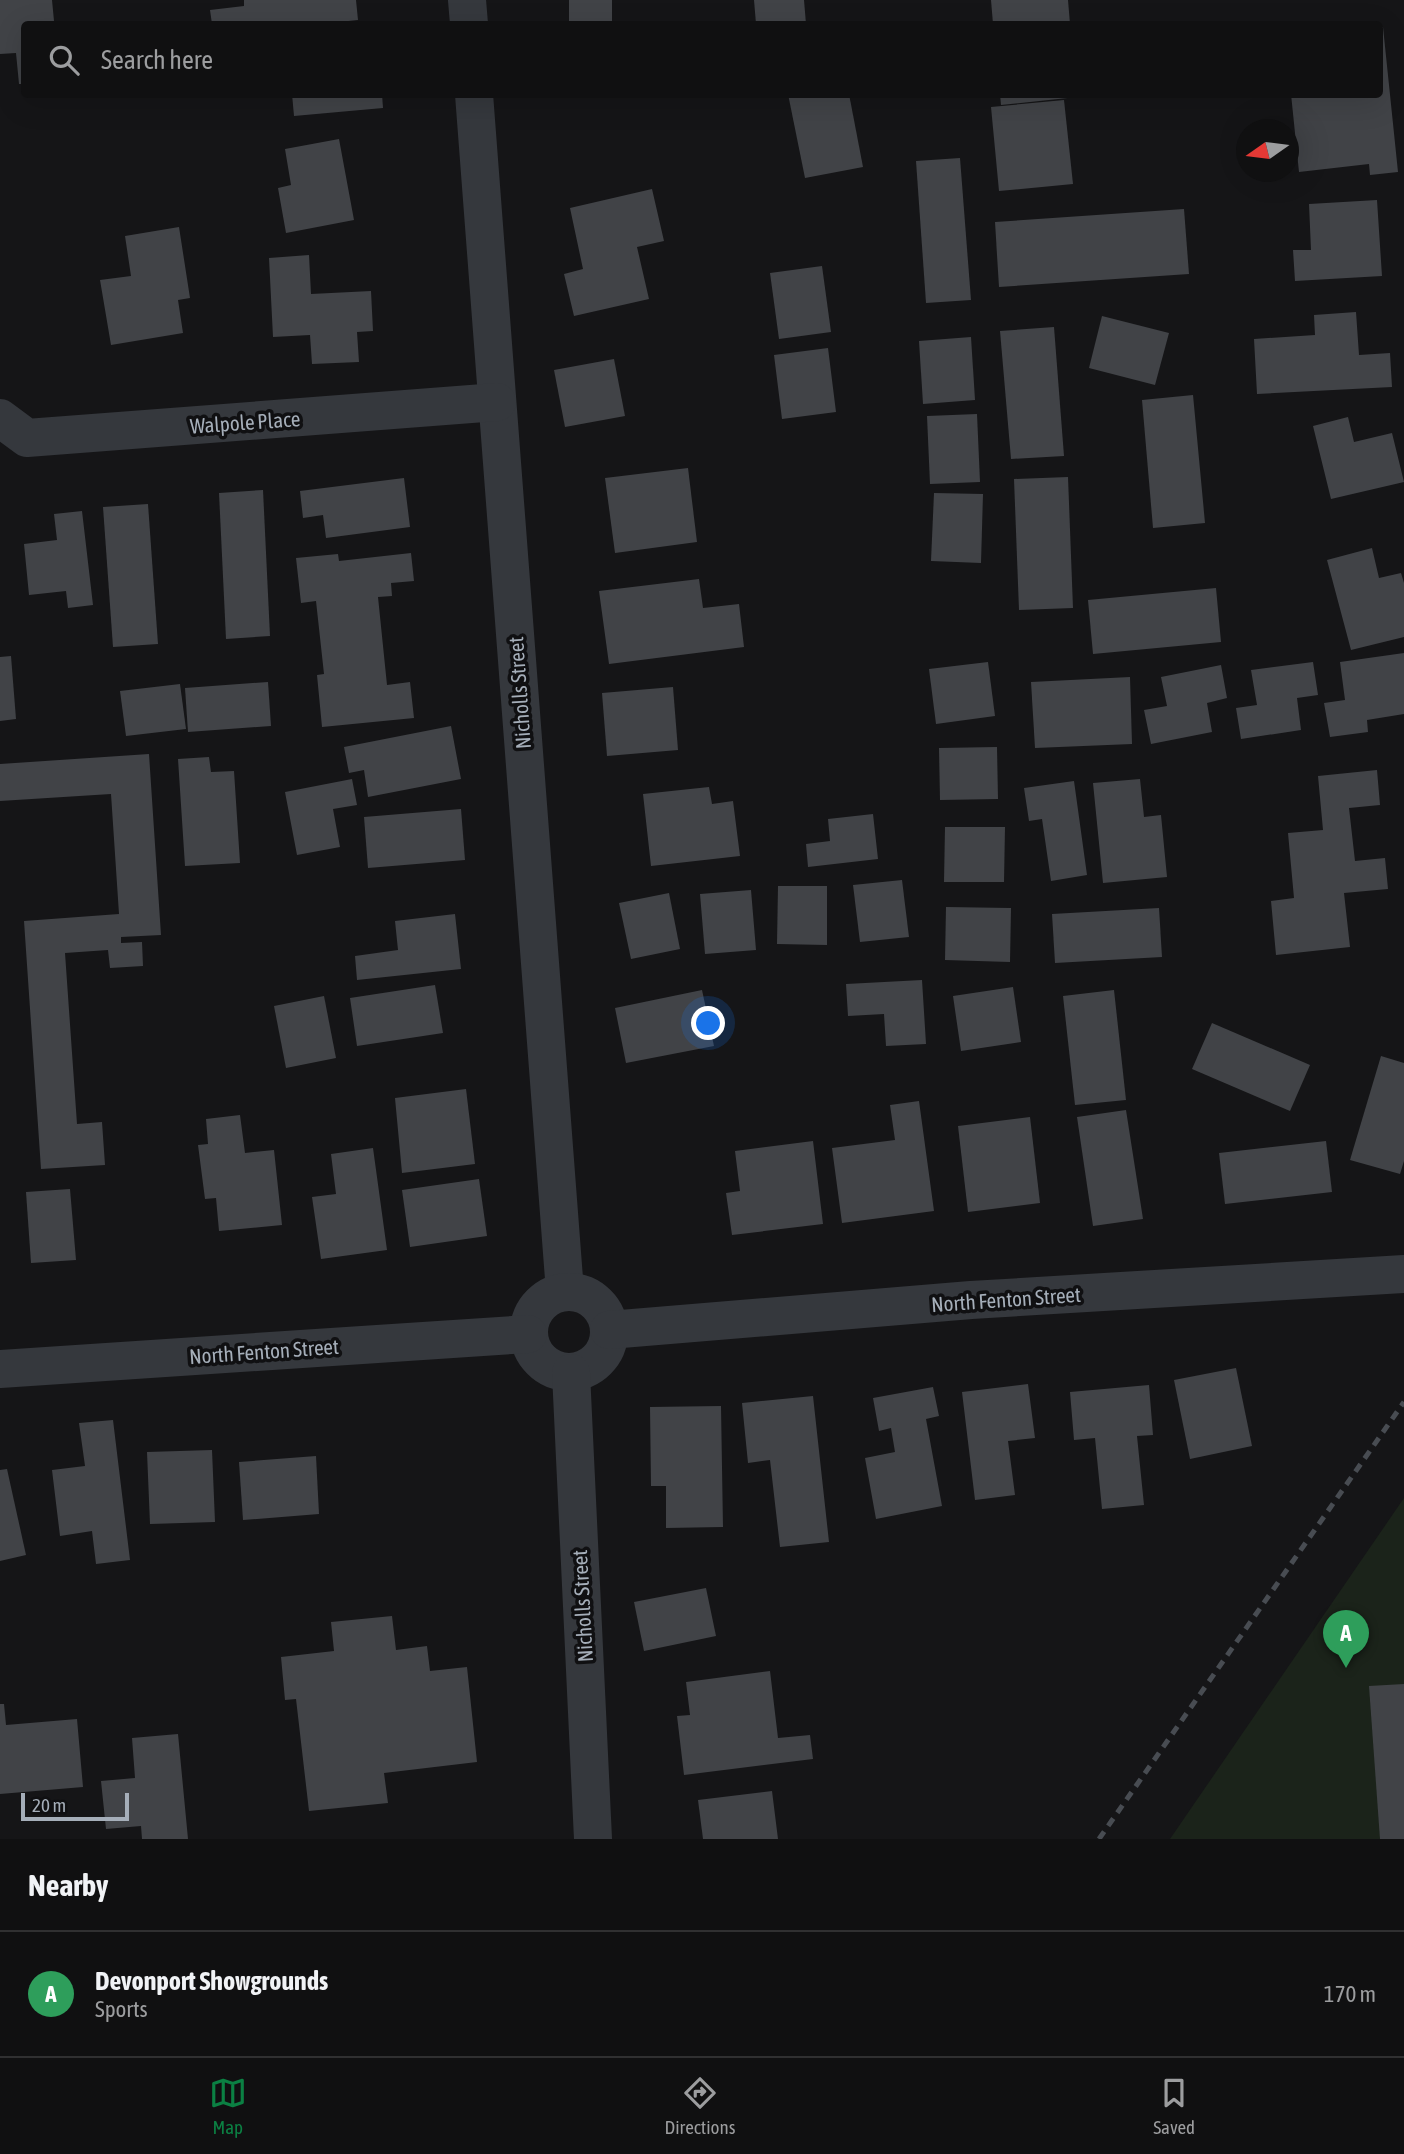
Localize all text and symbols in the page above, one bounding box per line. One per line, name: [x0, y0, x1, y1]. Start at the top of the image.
search box: [21, 21, 1383, 98]
icon: search: [45, 41, 83, 79]
text: Search here: [101, 45, 213, 75]
north arrow: [1236, 119, 1299, 182]
street label: Walpole Place: [189, 406, 301, 438]
street label: Nicholls Street: [503, 636, 535, 750]
your location: [691, 1006, 725, 1040]
street label: North Fenton Street: [930, 1282, 1082, 1316]
street label: North Fenton Street: [188, 1334, 340, 1368]
street label: Nicholls Street: [567, 1549, 597, 1663]
pin: A: [1323, 1610, 1369, 1668]
scale bar: [21, 1790, 130, 1822]
text: 20 m: [32, 1794, 66, 1816]
text: Nearby: [28, 1868, 108, 1902]
text: Devonport Showgrounds: [95, 1966, 328, 1996]
text: A: [45, 1981, 57, 2007]
text: 170 m: [1324, 1981, 1376, 2007]
text: Sports: [95, 1996, 148, 2022]
tab: Map: [209, 2074, 247, 2138]
tab: Directions: [665, 2074, 735, 2138]
tab: Saved: [1153, 2074, 1195, 2138]

